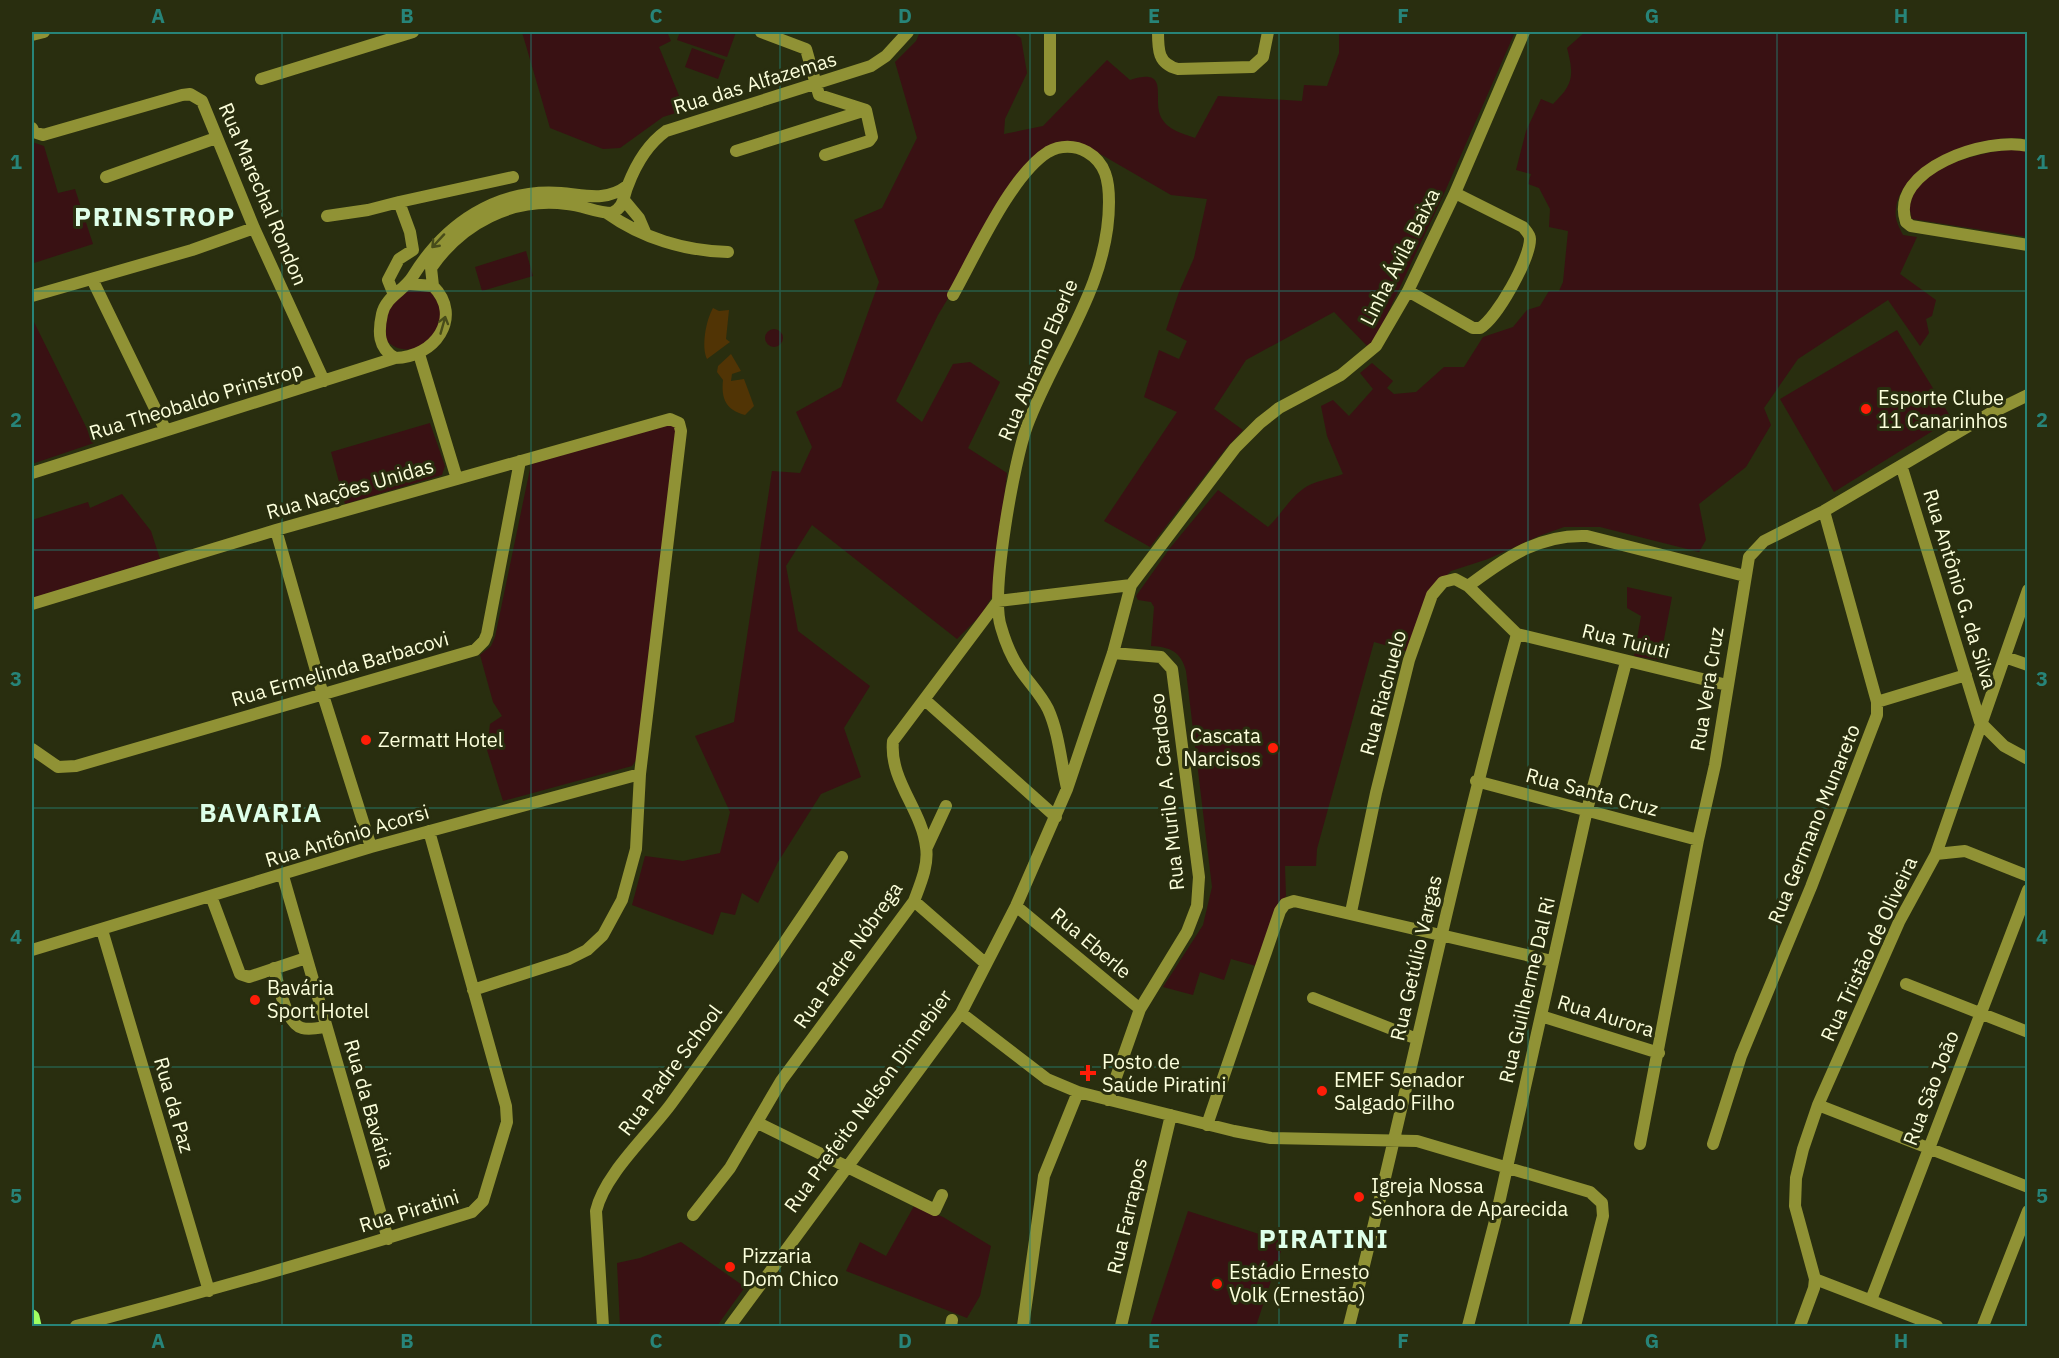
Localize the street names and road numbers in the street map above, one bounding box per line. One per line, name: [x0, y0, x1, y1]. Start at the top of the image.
street label: Rua das Alfazemas: [670, 45, 840, 120]
street label: Rua Marechal Rondon: [213, 98, 314, 289]
street label: Linha Ávila Baixa: [1353, 183, 1446, 330]
street label: Rua Abramo Eberle: [991, 275, 1084, 445]
street label: Rua Theobaldo Prinstrop: [86, 355, 306, 446]
street label: Rua Nações Unidas: [263, 452, 437, 525]
street label: Rua Antônio G. da Silva: [1917, 486, 2004, 692]
street label: Rua Tuiuti: [1579, 617, 1673, 664]
street label: Rua Ermelinda Barbacovi: [228, 625, 452, 713]
street label: Rua Vera Cruz: [1683, 625, 1730, 753]
street label: Rua Riachuelo: [1353, 627, 1412, 758]
street label: Rua Murilo A. Cardoso: [1143, 692, 1190, 892]
street label: Rua Germano Munareto: [1761, 720, 1866, 928]
street label: Rua Santa Cruz: [1523, 761, 1661, 822]
street label: Rua Antônio Acorsi: [262, 798, 432, 873]
street label: Rua Tristão de Oliveira: [1814, 852, 1923, 1046]
street label: Rua Getúlio Vargas: [1383, 872, 1448, 1043]
street label: Rua Padre Nóbrega: [787, 876, 908, 1033]
street label: Rua Guilherme Dal Ri: [1492, 894, 1561, 1086]
street label: Rua Eberle: [1045, 901, 1137, 984]
street label: Rua Prefeito Nelson Dinnebier: [777, 984, 958, 1218]
street label: Rua Aurora: [1554, 988, 1658, 1043]
street label: Rua Padre School: [611, 999, 728, 1141]
street label: Rua São João: [1896, 1026, 1965, 1149]
street label: Rua da Bavária: [338, 1036, 401, 1172]
street label: Rua da Paz: [148, 1054, 201, 1156]
street label: Rua Farrapos: [1100, 1155, 1153, 1277]
street label: Rua Piratini: [356, 1183, 462, 1238]

